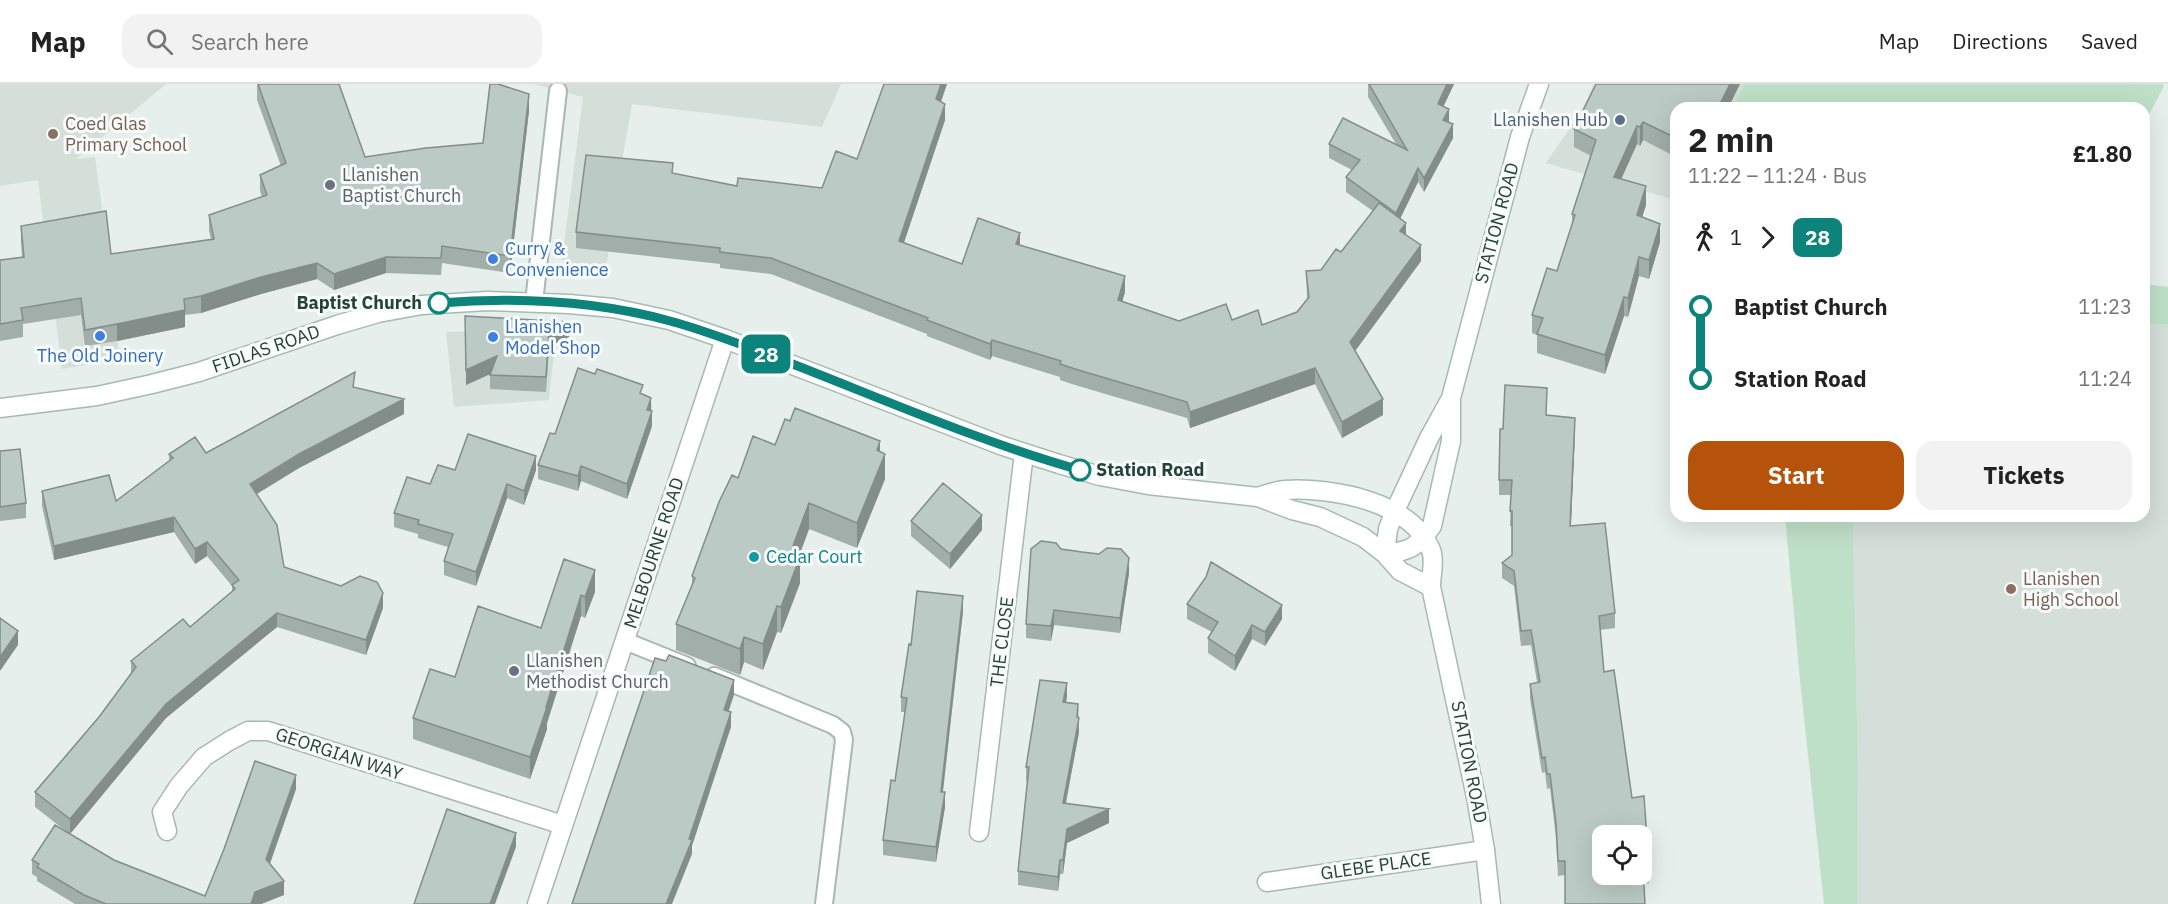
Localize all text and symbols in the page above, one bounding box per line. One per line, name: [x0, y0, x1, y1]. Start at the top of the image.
search box: [122, 14, 542, 68]
text: Map: [30, 23, 86, 60]
icon: search: [143, 25, 176, 58]
text: Search here: [191, 27, 309, 56]
text: Map: [1879, 27, 1919, 55]
text: Directions: [1952, 27, 2048, 55]
text: Saved: [2081, 27, 2138, 55]
place label: Llanishen Hub: [1493, 108, 1608, 131]
place label: Coed Glas Primary School: [65, 112, 187, 156]
marker: Llanishen Hub: [1613, 113, 1627, 127]
text: 2 min: [1688, 118, 1774, 161]
marker: Coed Glas Primary School: [46, 127, 60, 141]
text: £1.80: [2073, 139, 2132, 168]
street label: STATION ROAD: [1469, 160, 1524, 286]
text: 11:22 – 11:24 · Bus: [1688, 162, 1867, 189]
place label: Llanishen Baptist Church: [342, 163, 461, 207]
marker: Llanishen Baptist Church: [323, 178, 337, 192]
icon: walk: [1688, 221, 1721, 254]
icon: forward: [1751, 221, 1784, 254]
text: 28: [1805, 223, 1830, 251]
text: 1: [1730, 224, 1742, 251]
place label: Curry & Convenience: [505, 237, 609, 281]
marker: Curry & Convenience: [486, 252, 500, 266]
place label: Baptist Church: [296, 291, 422, 314]
marker: Baptist Church: [428, 292, 450, 314]
text: Baptist Church: [1734, 292, 1888, 321]
text: 11:23: [2078, 293, 2132, 320]
place label: Llanishen Model Shop: [505, 315, 600, 359]
street label: FIDLAS ROAD: [209, 319, 323, 378]
marker: The Old Joinery: [93, 329, 107, 343]
marker: Llanishen Model Shop: [486, 330, 500, 344]
line badge: 28: [739, 334, 793, 374]
text: 28: [753, 340, 779, 368]
place label: The Old Joinery: [37, 344, 163, 367]
text: Station Road: [1734, 364, 1867, 393]
text: 11:24: [2078, 365, 2132, 392]
button: Start: [1688, 441, 1904, 510]
button: Tickets: [1916, 441, 2132, 510]
place label: Station Road: [1096, 458, 1205, 481]
marker: Station Road: [1069, 459, 1091, 481]
street label: MELBOURNE ROAD: [618, 475, 689, 631]
place label: Cedar Court: [766, 545, 862, 568]
marker: Cedar Court: [747, 550, 761, 564]
place label: Llanishen High School: [2023, 567, 2119, 611]
marker: Llanishen High School: [2004, 582, 2018, 596]
street label: THE CLOSE: [985, 595, 1018, 689]
place label: Llanishen Methodist Church: [526, 649, 669, 693]
marker: Llanishen Methodist Church: [507, 664, 521, 678]
street label: STATION ROAD: [1446, 699, 1493, 825]
street label: GEORGIAN WAY: [273, 722, 406, 785]
map controls: [1592, 825, 1652, 885]
button: locate: [1592, 825, 1652, 885]
street label: GLEBE PLACE: [1319, 846, 1433, 885]

